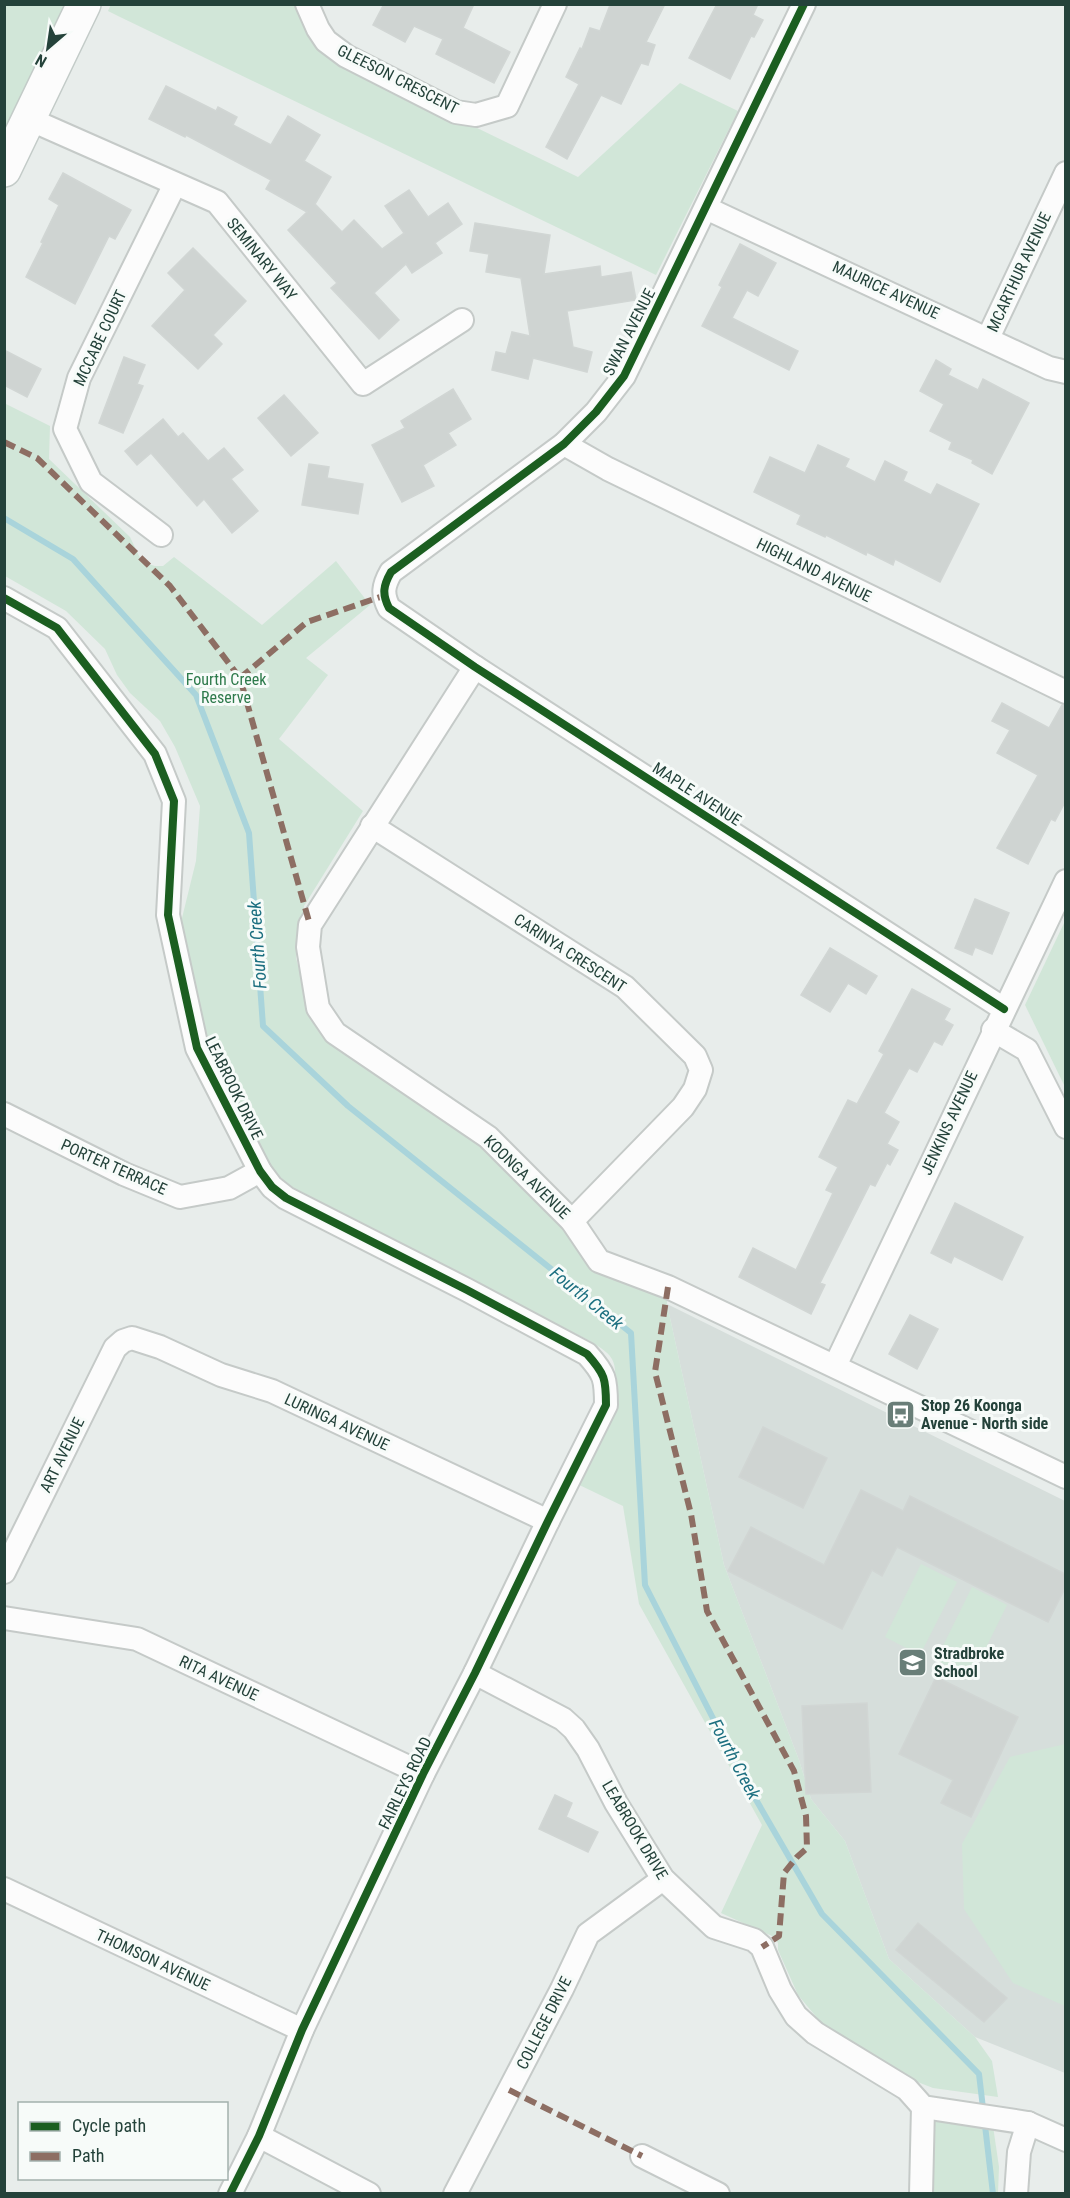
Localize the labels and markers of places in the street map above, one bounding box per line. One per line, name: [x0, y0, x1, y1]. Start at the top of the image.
place label: Stop 26 Koonga Avenue - North side: [921, 1396, 1049, 1433]
bus stop icon: Stop 26 Koonga Avenue - North side: [884, 1398, 916, 1430]
place label: Stradbroke School: [934, 1644, 1004, 1681]
school or university icon: Stradbroke School: [897, 1646, 929, 1678]

